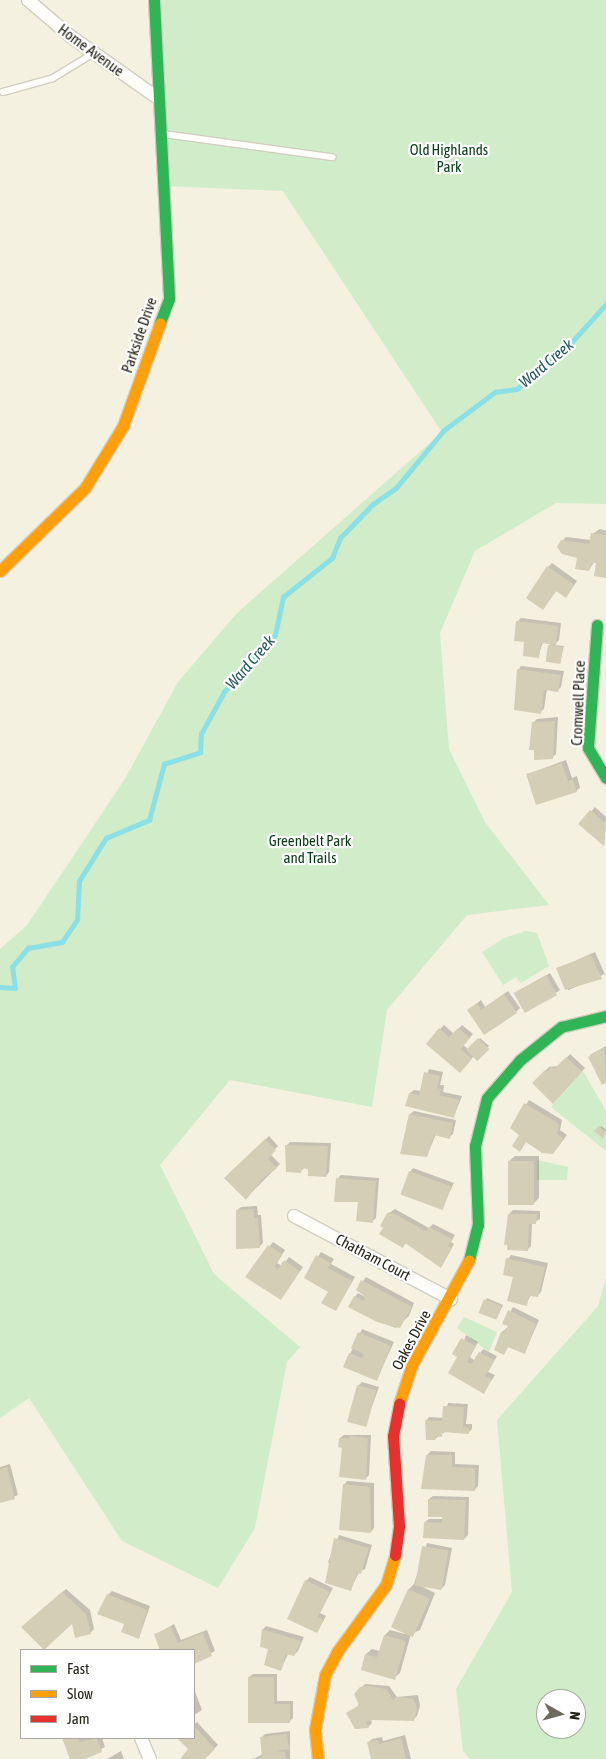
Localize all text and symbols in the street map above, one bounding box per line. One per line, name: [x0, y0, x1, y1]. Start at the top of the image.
street label: Home Avenue: [55, 20, 127, 80]
park label: Old Highlands Park: [410, 140, 488, 175]
street label: Parkside Drive: [118, 295, 160, 375]
water label: Ward Creek: [515, 335, 577, 391]
water label: Ward Creek: [221, 631, 279, 693]
street label: Cromwell Place: [568, 660, 588, 746]
park label: Greenbelt Park and Trails: [269, 831, 351, 866]
street label: Chatham Court: [333, 1230, 413, 1284]
street label: Oakes Drive: [388, 1307, 434, 1373]
legend: [20, 1649, 195, 1739]
text: Fast: [67, 1660, 89, 1677]
text: Slow: [67, 1685, 93, 1702]
north arrow: [536, 1689, 586, 1739]
text: Jam: [67, 1710, 90, 1727]
text: N: [566, 1711, 583, 1721]

